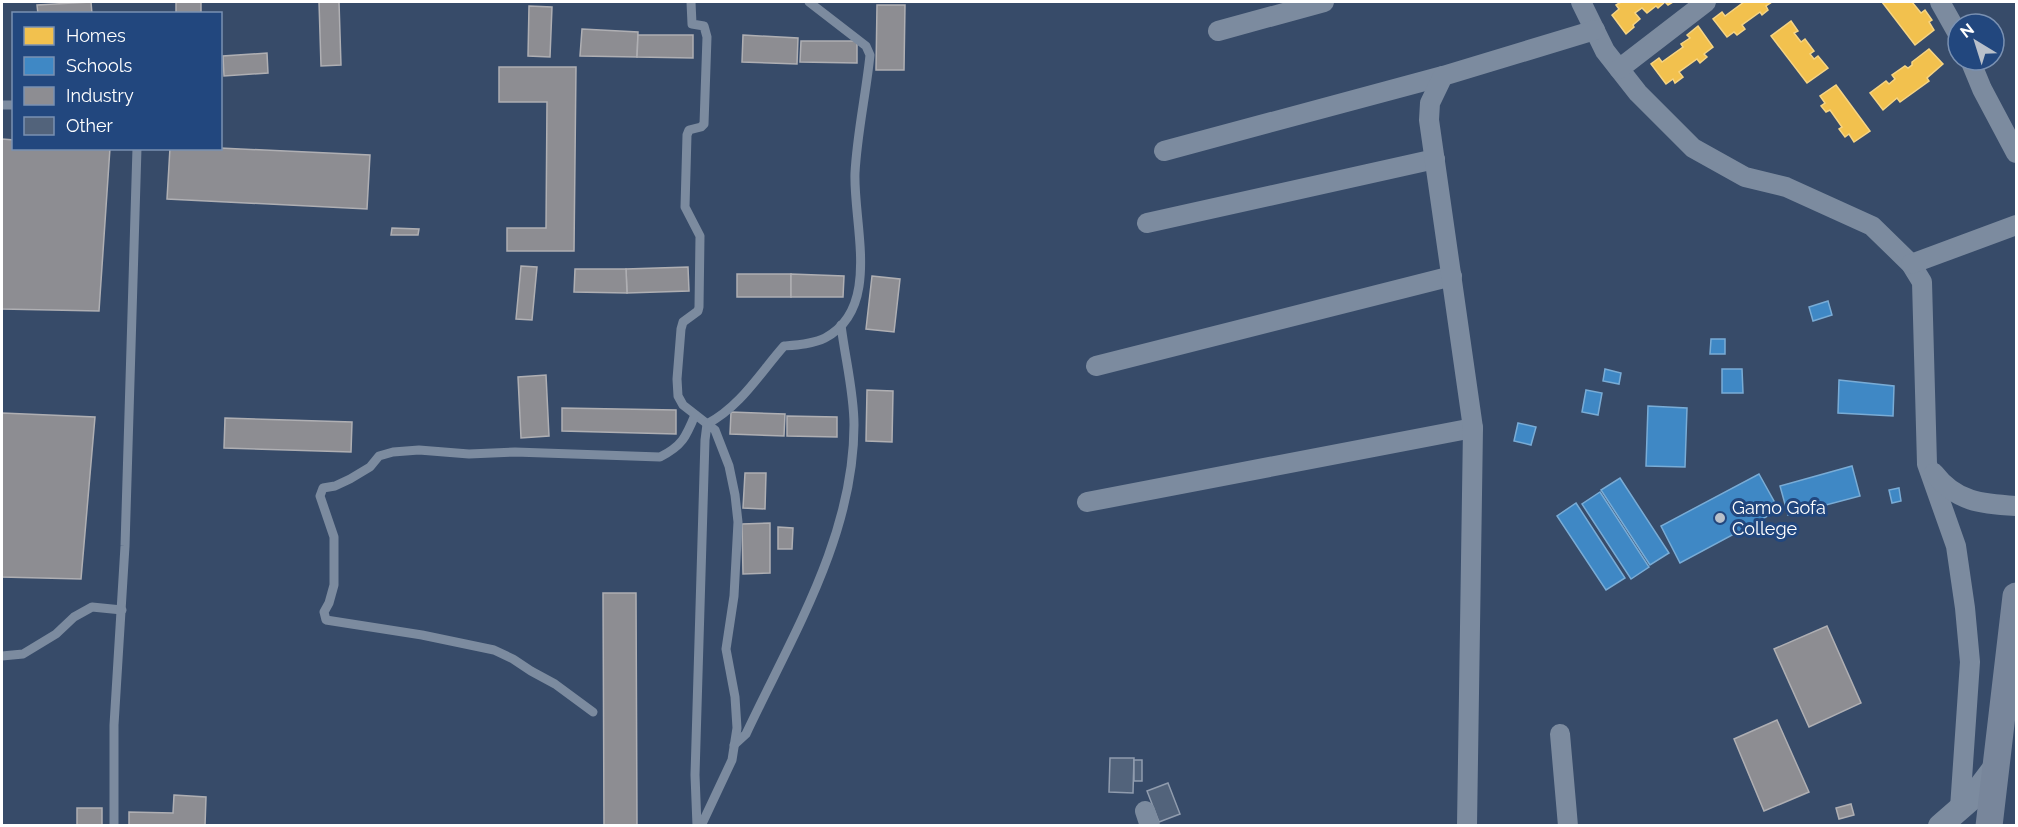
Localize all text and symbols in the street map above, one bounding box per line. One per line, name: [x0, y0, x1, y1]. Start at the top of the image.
legend: [12, 12, 222, 150]
north arrow: [1946, 12, 2006, 72]
text: N: [1956, 19, 1978, 42]
text: Homes: [66, 25, 126, 46]
text: Schools: [66, 55, 133, 76]
text: Industry: [66, 85, 134, 106]
text: Other: [66, 115, 114, 136]
place label: Gamo Gofa College: [1732, 497, 1826, 539]
marker: Gamo Gofa College: [1713, 511, 1727, 525]

